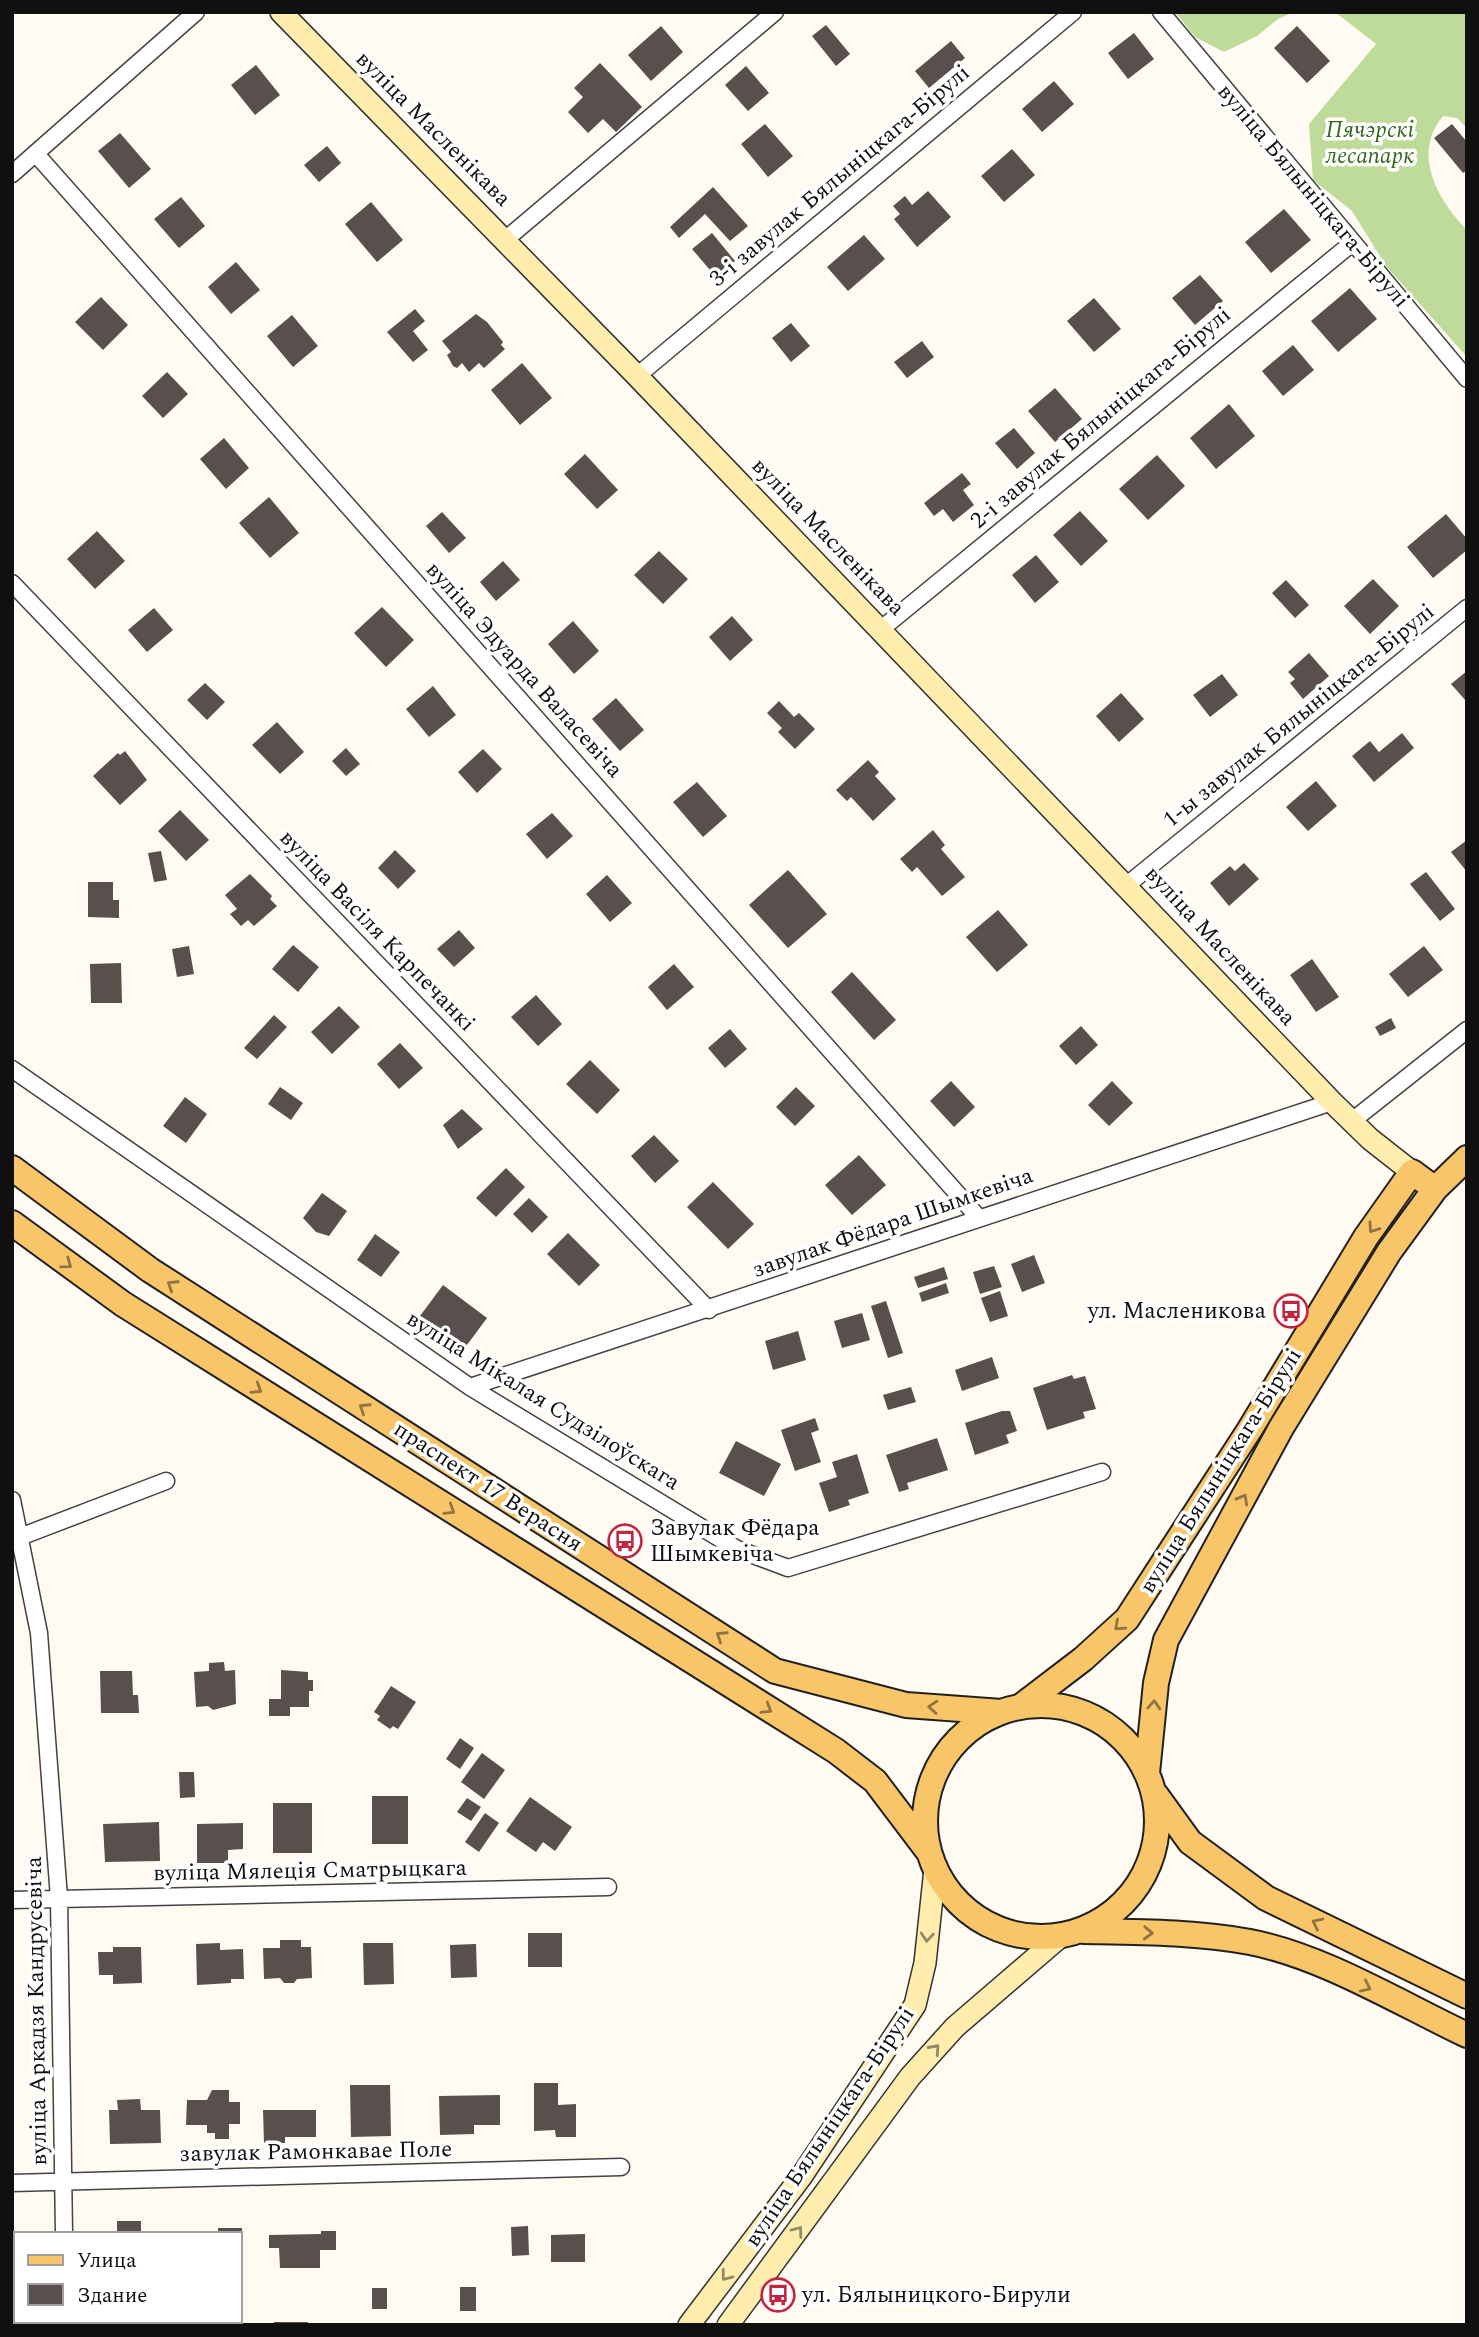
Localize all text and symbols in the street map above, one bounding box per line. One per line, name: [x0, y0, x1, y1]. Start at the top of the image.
street label: вуліца Масленікава: [347, 43, 519, 215]
street label: 3-і завулак Бялыніцкага-Бірулі: [702, 56, 978, 296]
street label: вуліца Бялыніцкага-Бірулі: [1208, 76, 1418, 316]
park label: Пячэрскі лесапарк: [1325, 113, 1414, 174]
street label: 2-і завулак Бялыніцкага-Бірулі: [963, 298, 1239, 538]
street label: вуліца Масленікава: [743, 450, 913, 624]
street label: вуліца Эдуарда Валасевіча: [417, 554, 631, 786]
street label: 1-ы завулак Бялыніцкага-Бірулі: [1155, 595, 1443, 837]
street label: вуліца Васіля Карпечанкі: [271, 822, 483, 1040]
street label: вуліца Масленікава: [1136, 858, 1304, 1034]
street label: завулак Фёдара Шымкевіча: [748, 1158, 1038, 1288]
one-way arrow: [1369, 1220, 1381, 1233]
one-way arrow: [59, 1255, 72, 1268]
one-way arrow: [167, 1280, 180, 1293]
bus stop icon: ул. Масленикова: [1272, 1292, 1310, 1330]
place label: ул. Масленикова: [1087, 1294, 1266, 1329]
street label: вуліца Мікалая Судзілоўскага: [399, 1302, 687, 1500]
street label: вуліца Бялыніцкага-Бірулі: [1131, 1341, 1311, 1601]
one-way arrow: [249, 1380, 262, 1393]
one-way arrow: [359, 1403, 372, 1416]
street label: праспект 17 Верасня: [386, 1412, 590, 1562]
one-way arrow: [1235, 1494, 1248, 1506]
one-way arrow: [442, 1501, 455, 1514]
place label: Завулак Фёдара Шымкевіча: [650, 1511, 820, 1572]
bus stop icon: Завулак Фёдара Шымкевіча: [606, 1522, 644, 1560]
one-way arrow: [1114, 1618, 1127, 1630]
one-way arrow: [715, 1631, 728, 1644]
one-way arrow: [760, 1700, 773, 1713]
one-way arrow: [928, 1700, 939, 1715]
one-way arrow: [1146, 1700, 1161, 1711]
street label: вуліца Мялеція Сматрыцкага: [153, 1851, 467, 1891]
street label: вуліца Аркадзя Кандрусевіча: [17, 1856, 57, 2166]
one-way arrow: [1312, 1917, 1324, 1931]
one-way arrow: [1143, 1925, 1154, 1940]
one-way arrow: [920, 1932, 935, 1943]
one-way arrow: [1359, 1979, 1371, 1993]
street label: вуліца Бялыніцкага-Бірулі: [736, 2000, 924, 2254]
one-way arrow: [927, 2045, 939, 2058]
street label: завулак Рамонкавае Поле: [179, 2132, 453, 2172]
one-way arrow: [789, 2226, 802, 2239]
legend: [14, 2232, 242, 2323]
text: Улица: [77, 2245, 137, 2277]
one-way arrow: [722, 2268, 735, 2280]
bus stop icon: ул. Бялыницкого-Бирули: [759, 2276, 797, 2314]
place label: ул. Бялыницкого-Бирули: [801, 2278, 1071, 2313]
text: Здание: [77, 2280, 147, 2312]

